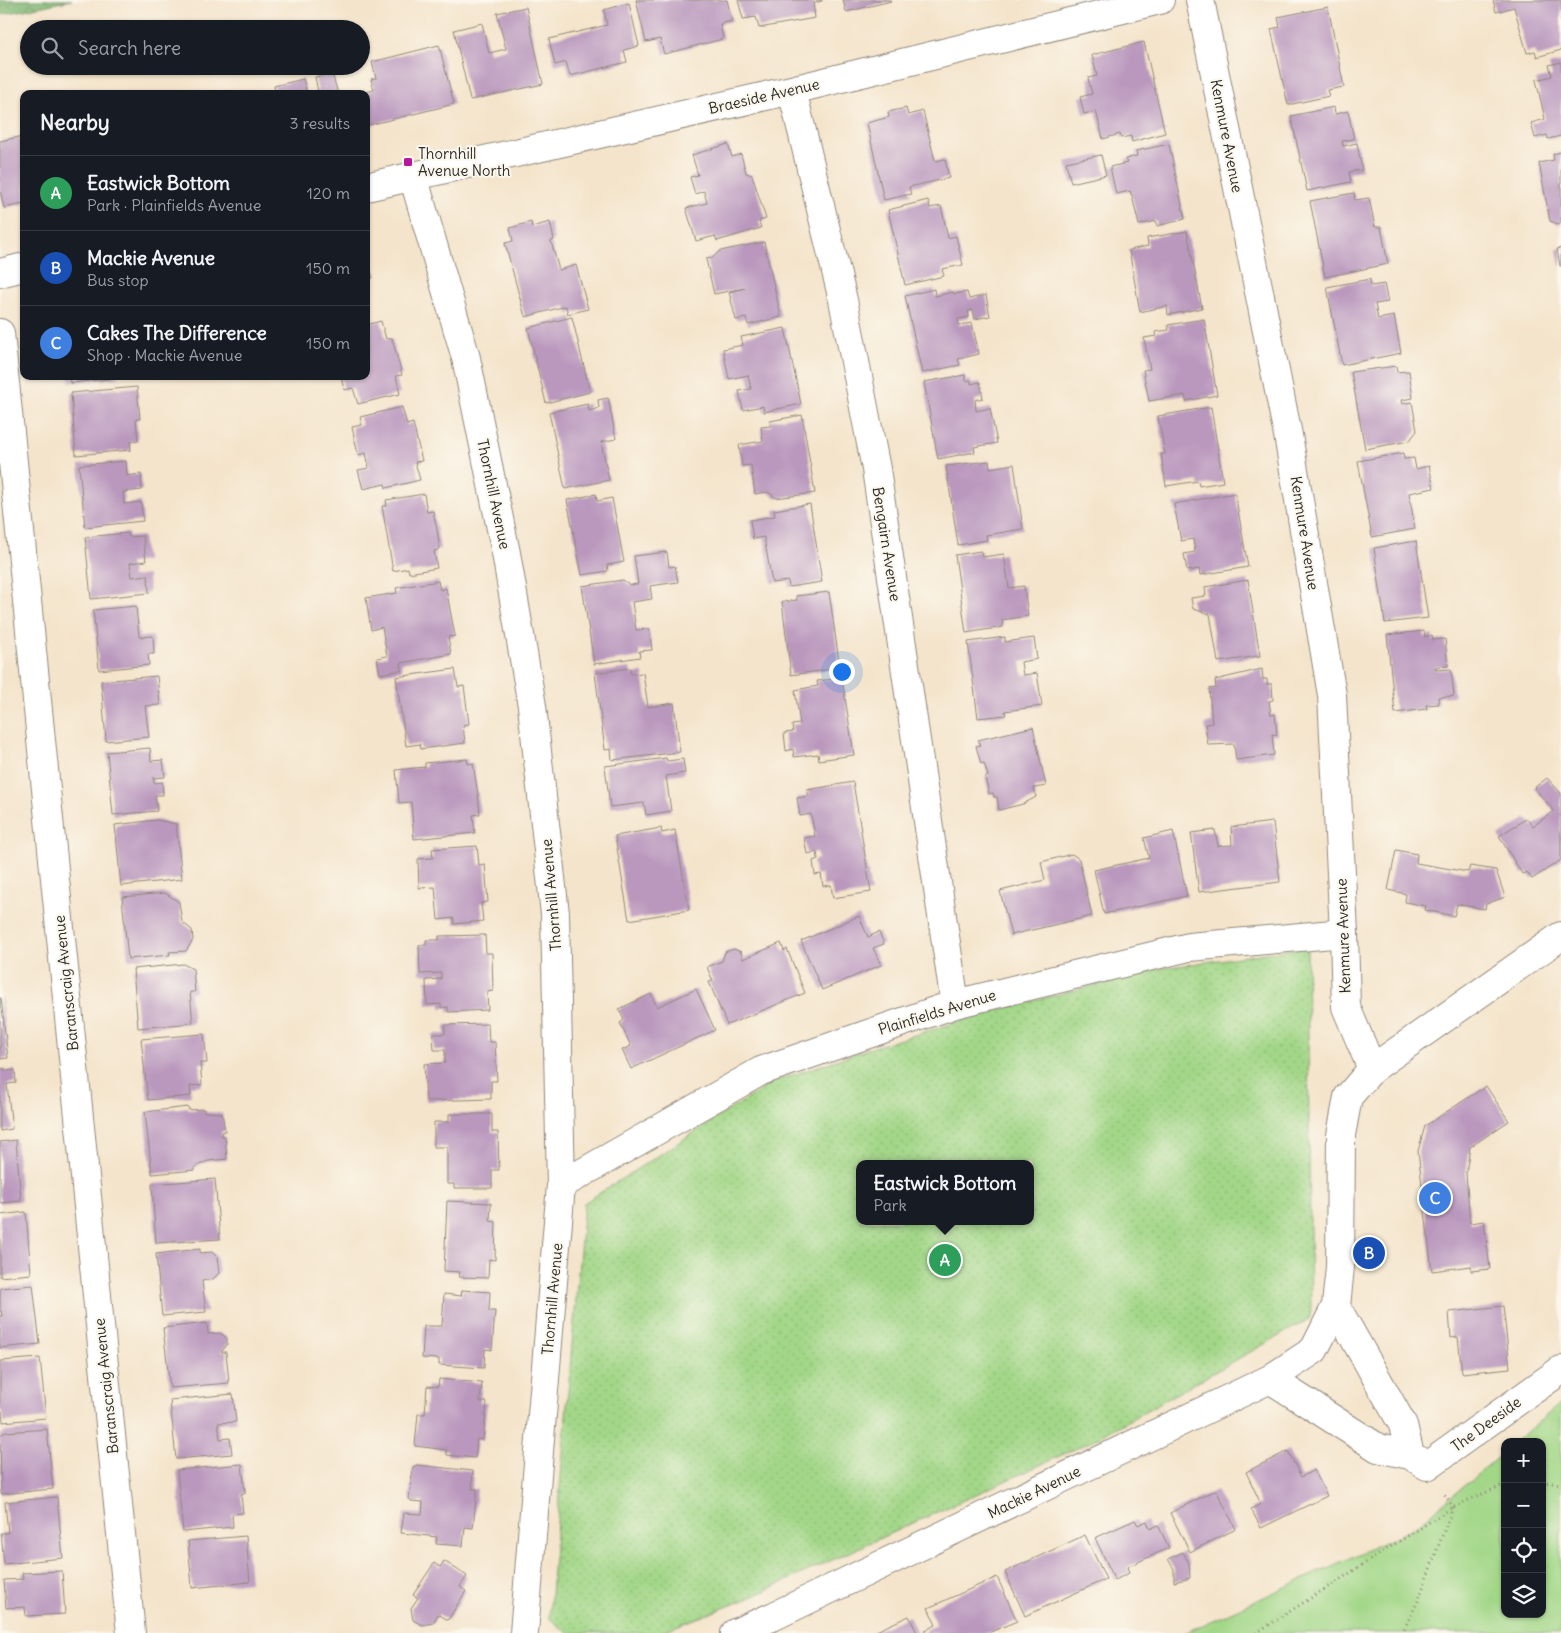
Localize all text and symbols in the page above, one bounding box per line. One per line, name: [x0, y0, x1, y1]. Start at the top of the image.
search box: [20, 20, 370, 75]
icon: search: [38, 34, 66, 62]
text: Search here: [78, 36, 181, 60]
street label: Braeside Avenue: [707, 74, 821, 118]
street label: Kenmure Avenue: [1207, 78, 1247, 194]
text: Nearby: [40, 109, 110, 136]
text: 3 results: [290, 113, 350, 133]
place label: Thornhill Avenue North: [418, 144, 511, 180]
marker: Thornhill Avenue North: [402, 156, 414, 168]
text: Eastwick Bottom: [87, 171, 230, 195]
text: A: [51, 183, 61, 203]
text: 120 m: [307, 183, 350, 203]
text: Park · Plainfields Avenue: [87, 195, 261, 215]
text: Mackie Avenue: [87, 246, 215, 270]
text: B: [51, 258, 61, 278]
text: 150 m: [306, 258, 350, 278]
text: Bus stop: [87, 270, 149, 290]
text: Cakes The Difference: [87, 321, 267, 345]
text: C: [51, 333, 61, 353]
text: 150 m: [306, 333, 350, 353]
text: Shop · Mackie Avenue: [87, 345, 242, 365]
street label: Thornhill Avenue: [473, 437, 515, 551]
street label: Kenmure Avenue: [1287, 475, 1323, 591]
street label: Bengairn Avenue: [869, 485, 905, 603]
your location: [829, 659, 855, 685]
street label: Thornhill Avenue: [537, 838, 565, 952]
street label: Kenmure Avenue: [1331, 878, 1355, 994]
street label: Baranscraig Avenue: [49, 914, 83, 1052]
street label: Plainfields Avenue: [876, 985, 998, 1039]
popup: [856, 1160, 1034, 1225]
text: Eastwick Bottom: [874, 1171, 1017, 1195]
pin: C: [1419, 1179, 1451, 1217]
text: Park: [874, 1195, 907, 1215]
pin: B: [1353, 1234, 1385, 1272]
pin: A: [929, 1241, 961, 1279]
street label: Thornhill Avenue: [538, 1242, 566, 1356]
street label: Baranscraig Avenue: [89, 1317, 123, 1455]
street label: The Deeside: [1447, 1392, 1525, 1456]
map controls: [1501, 1438, 1546, 1618]
button: +: [1501, 1438, 1546, 1483]
street label: Mackie Avenue: [984, 1461, 1084, 1523]
button: −: [1501, 1483, 1546, 1528]
button: locate: [1501, 1528, 1546, 1573]
button: layers: [1501, 1573, 1546, 1618]

